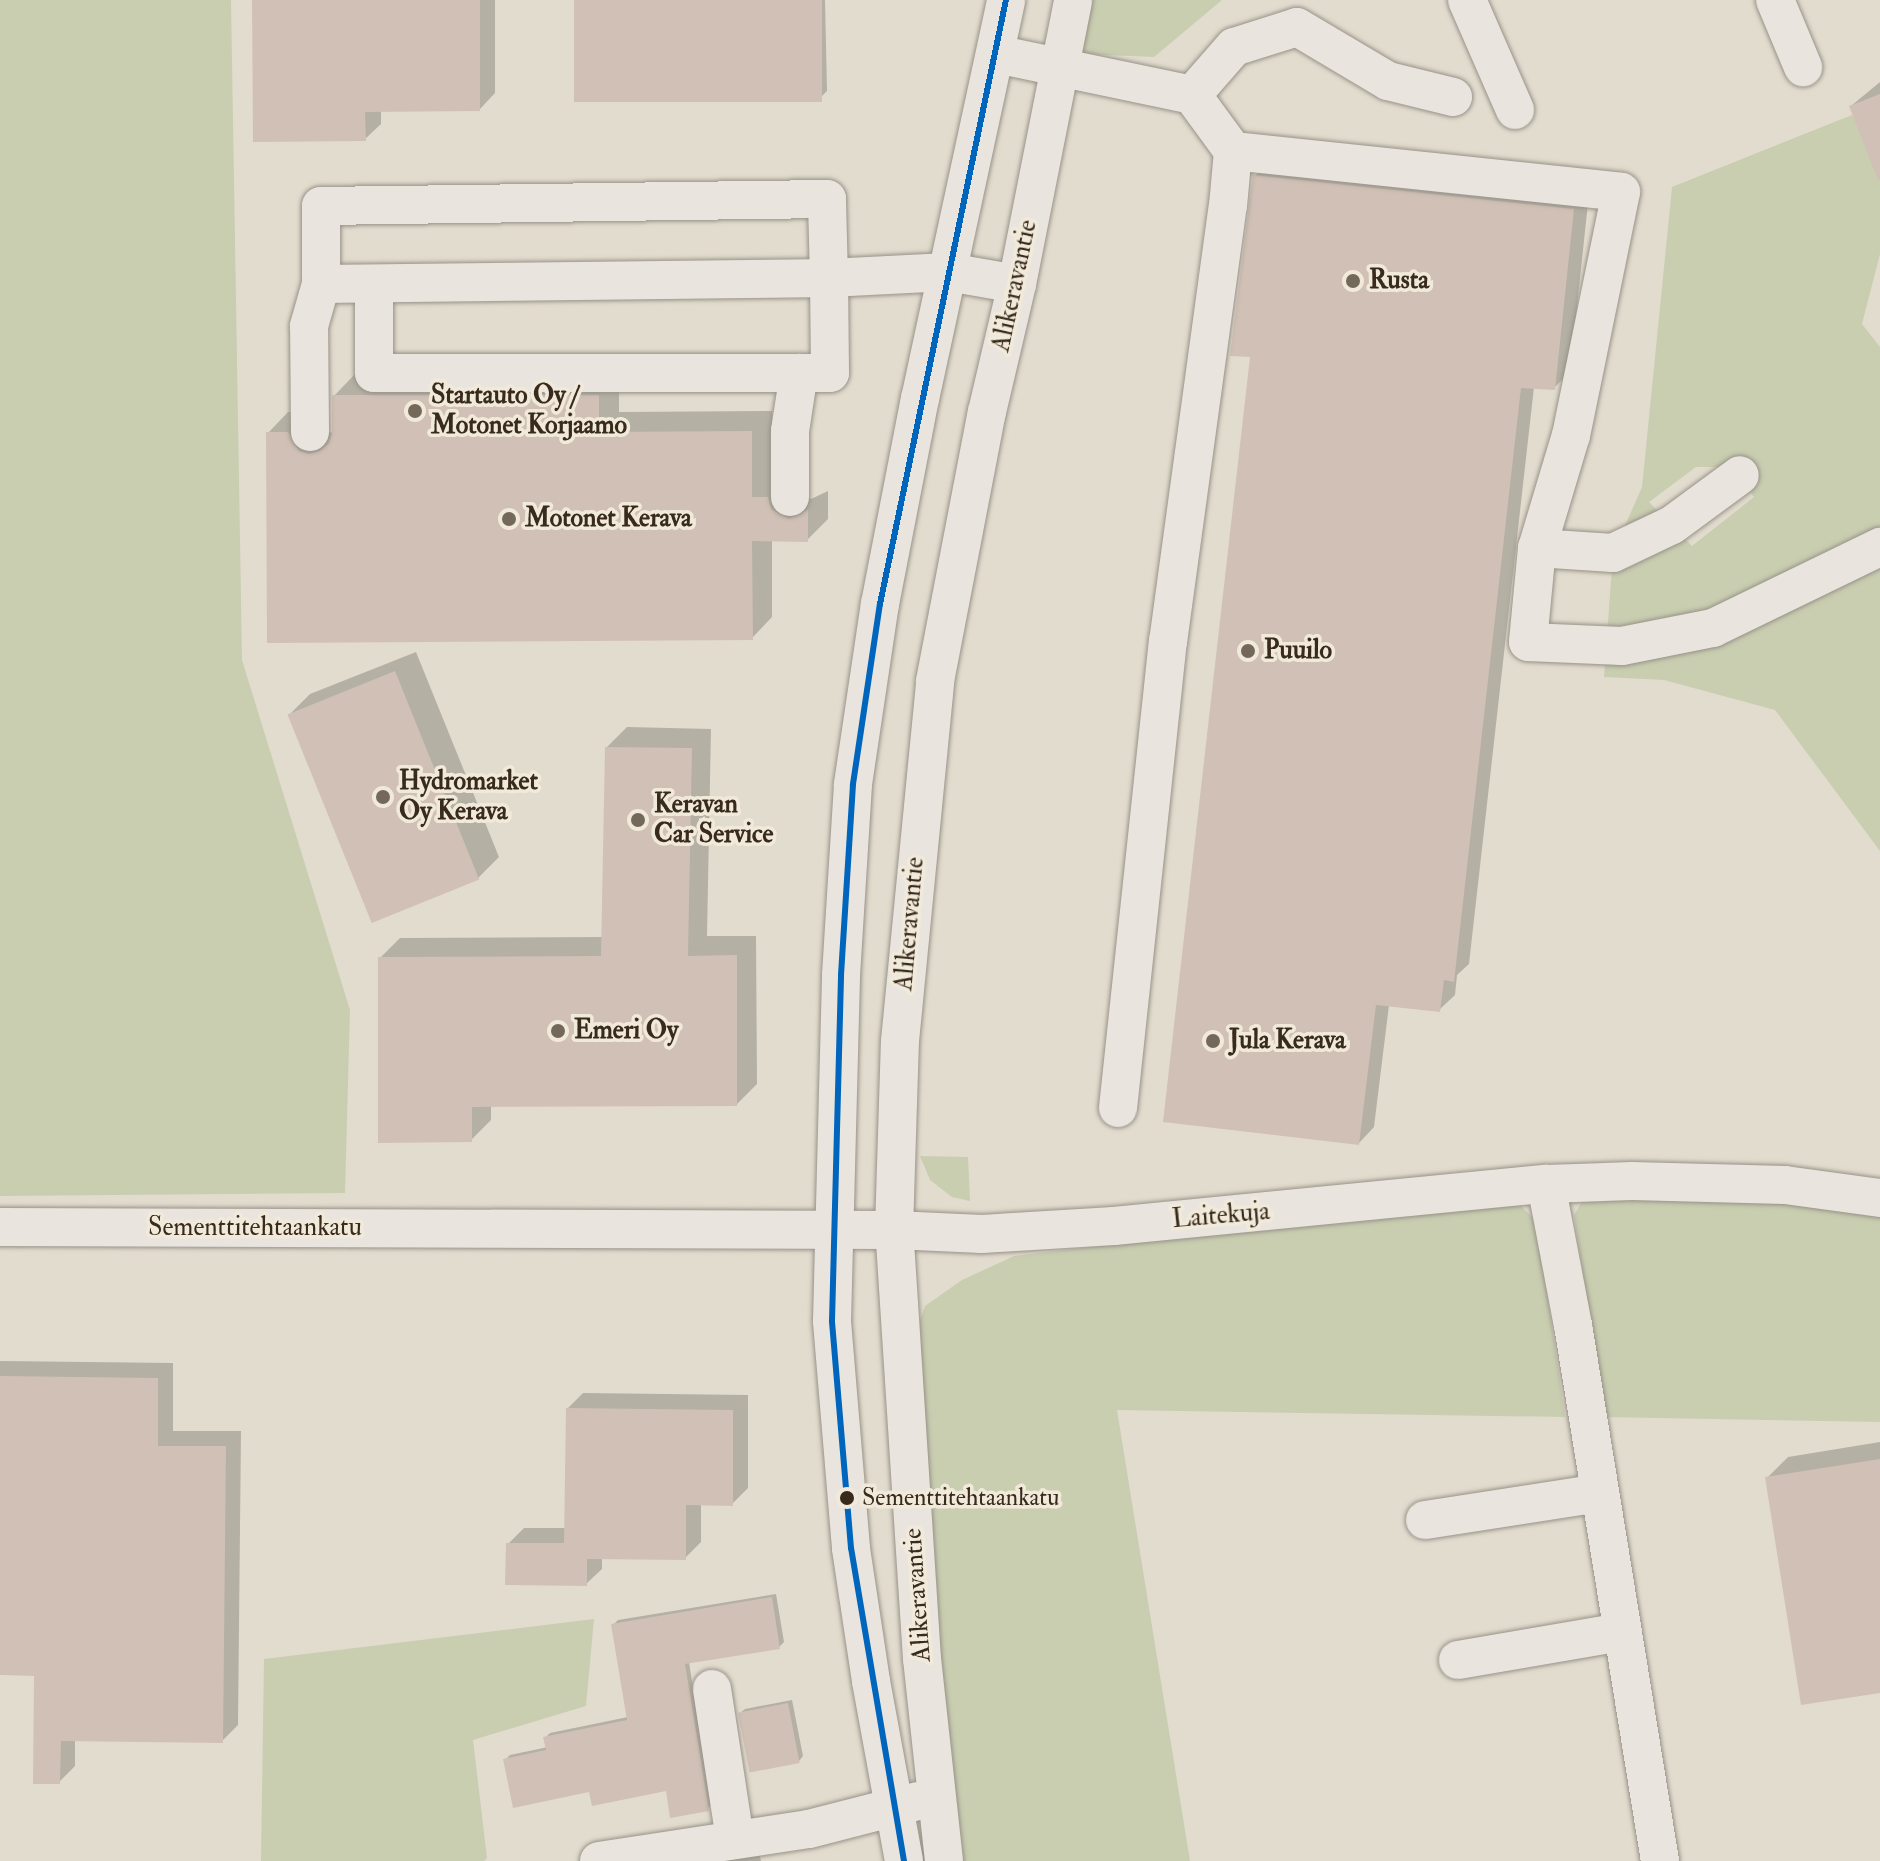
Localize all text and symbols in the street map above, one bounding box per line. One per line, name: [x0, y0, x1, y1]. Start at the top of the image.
street label: Alikeravantie: [986, 217, 1044, 355]
place label: Rusta: [1369, 265, 1429, 297]
marker: Rusta: [1344, 272, 1362, 290]
place label: Startauto Oy / Motonet Korjaamo: [431, 380, 627, 442]
marker: Startauto Oy / Motonet Korjaamo: [406, 402, 424, 420]
place label: Motonet Kerava: [525, 503, 692, 535]
marker: Motonet Kerava: [500, 510, 518, 528]
place label: Puuilo: [1264, 635, 1332, 667]
marker: Puuilo: [1239, 642, 1257, 660]
place label: Hydromarket Oy Kerava: [399, 766, 538, 828]
marker: Hydromarket Oy Kerava: [374, 788, 392, 806]
place label: Keravan Car Service: [654, 789, 773, 850]
marker: Keravan Car Service: [629, 811, 647, 829]
street label: Alikeravantie: [889, 856, 931, 992]
place label: Emeri Oy: [574, 1015, 678, 1047]
marker: Emeri Oy: [549, 1022, 567, 1040]
place label: Jula Kerava: [1229, 1025, 1346, 1057]
marker: Jula Kerava: [1204, 1032, 1222, 1050]
street label: Laitekuja: [1171, 1196, 1271, 1236]
street label: Sementtitehtaankatu: [148, 1212, 362, 1244]
place label: Sementtitehtaankatu: [862, 1484, 1059, 1512]
marker: Sementtitehtaankatu: [839, 1490, 855, 1506]
street label: Alikeravantie: [898, 1527, 938, 1663]

